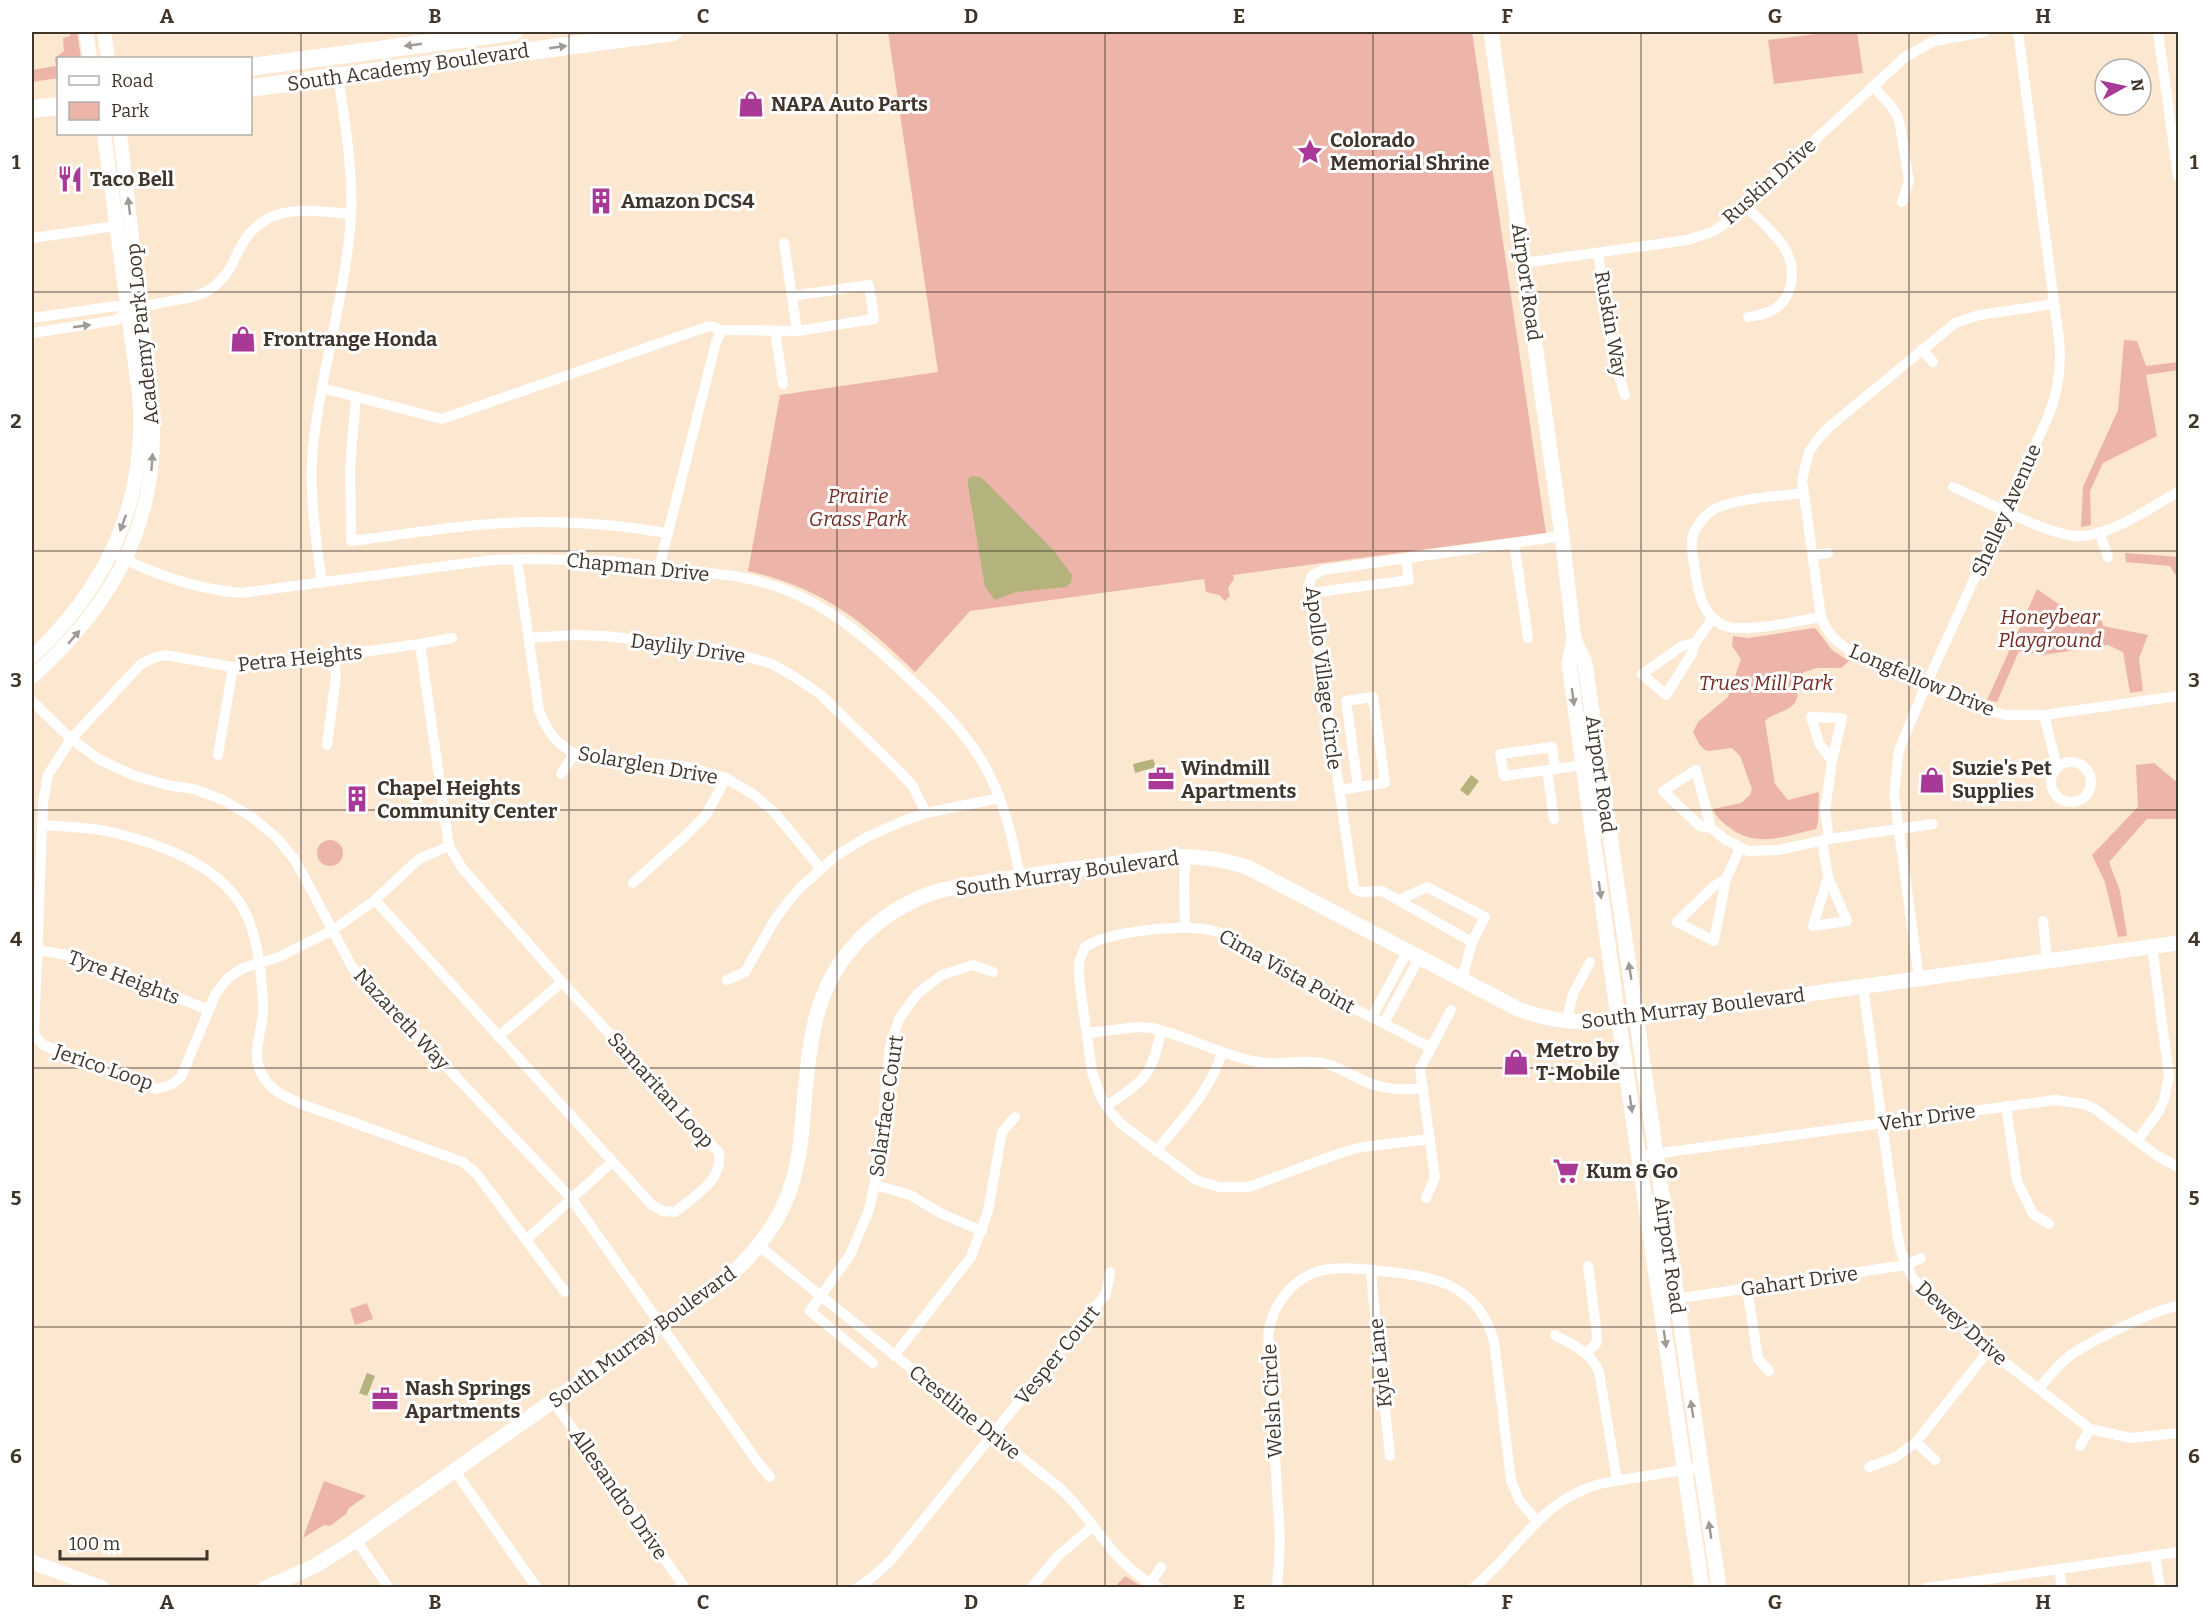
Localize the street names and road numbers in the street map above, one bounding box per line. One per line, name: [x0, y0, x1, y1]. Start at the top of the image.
street label: South Academy Boulevard: [286, 38, 531, 96]
street label: Ruskin Drive: [1717, 133, 1821, 229]
street label: Airport Road: [1507, 221, 1547, 343]
street label: Academy Park Loop: [121, 242, 163, 426]
street label: Ruskin Way: [1590, 269, 1632, 380]
street label: Shelley Avenue: [1966, 440, 2046, 580]
street label: Chapman Drive: [565, 548, 711, 586]
street label: Apollo Village Circle: [1301, 585, 1347, 771]
street label: Daylily Drive: [629, 628, 747, 668]
street label: Longfellow Drive: [1846, 639, 1998, 721]
street label: Petra Heights: [236, 640, 364, 676]
street label: Airport Road: [1581, 713, 1621, 835]
street label: Solarglen Drive: [576, 741, 720, 789]
street label: South Murray Boulevard: [954, 845, 1180, 901]
street label: Cima Vista Point: [1215, 924, 1359, 1018]
street label: Tyre Heights: [65, 945, 183, 1009]
street label: Nazareth Way: [349, 963, 455, 1075]
street label: South Murray Boulevard: [1580, 982, 1806, 1034]
street label: Samaritan Loop: [603, 1027, 719, 1153]
street label: Solarface Court: [864, 1033, 908, 1179]
street label: Jerico Loop: [50, 1039, 157, 1095]
street label: Vehr Drive: [1877, 1098, 1977, 1136]
street label: Airport Road: [1650, 1194, 1690, 1316]
street label: South Murray Boulevard: [544, 1261, 740, 1413]
street label: Gahart Drive: [1739, 1261, 1859, 1301]
street label: Dewey Drive: [1911, 1276, 2013, 1370]
street label: Vesper Court: [1010, 1300, 1104, 1410]
street label: Kyle Lane: [1363, 1317, 1397, 1409]
street label: Welsh Circle: [1257, 1343, 1287, 1459]
street label: Crestline Drive: [904, 1360, 1026, 1464]
street label: Allesandro Drive: [565, 1424, 673, 1564]

